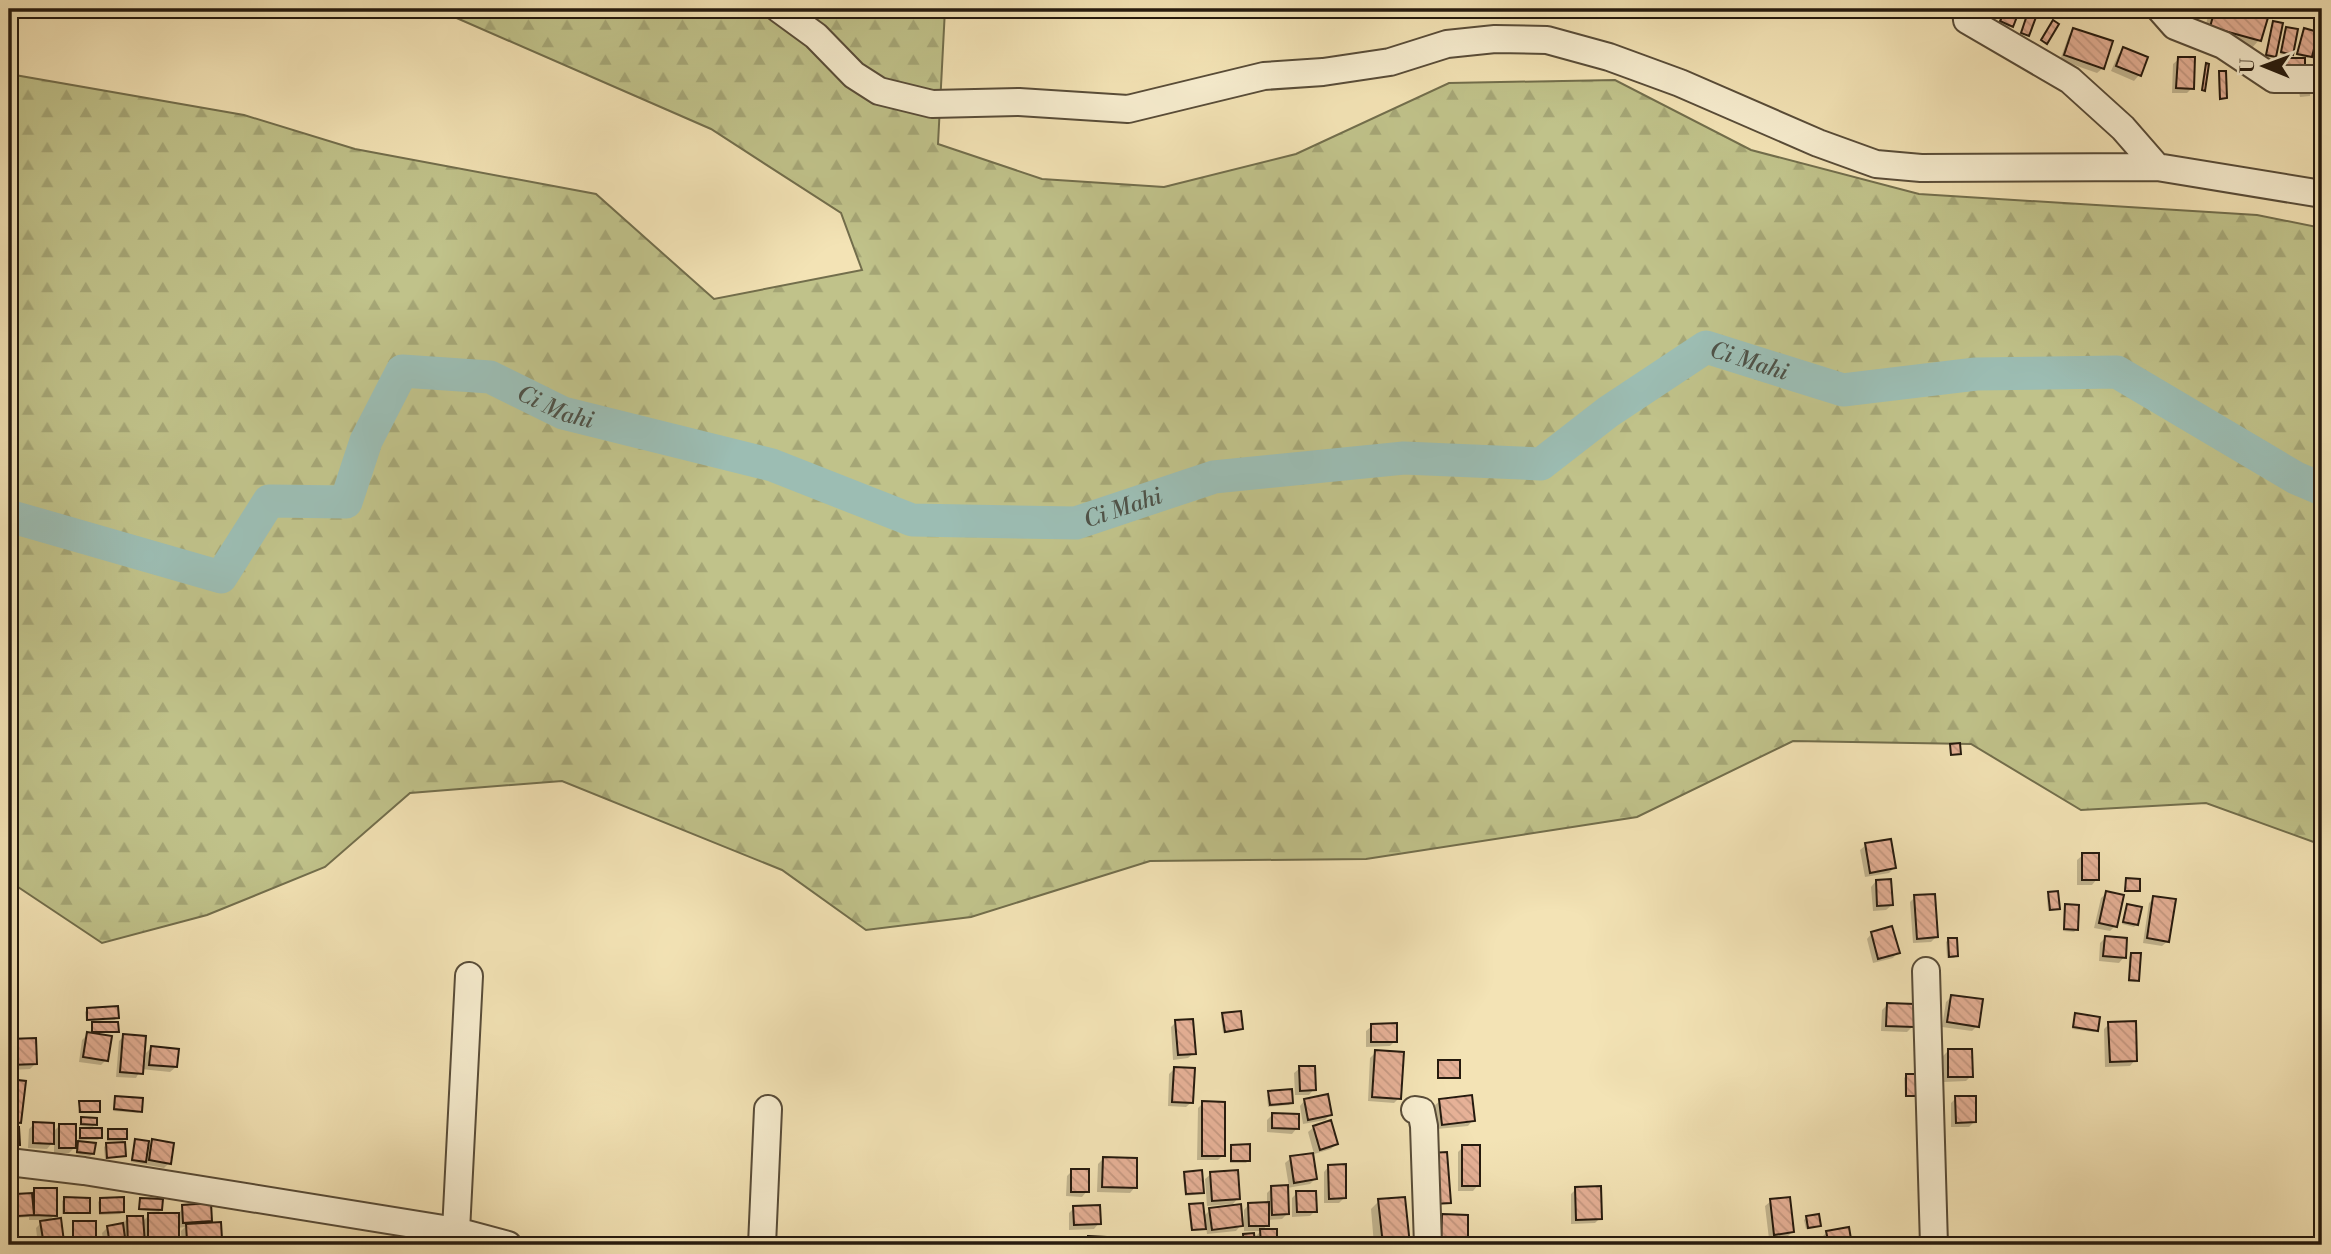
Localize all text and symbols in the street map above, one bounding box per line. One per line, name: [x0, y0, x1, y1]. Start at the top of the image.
north arrow: [2230, 32, 2300, 102]
text: U: [2236, 58, 2260, 73]
water label: Ci Mahi: [1706, 336, 1792, 387]
water label: Ci Mahi: [512, 379, 597, 435]
water label: Ci Mahi: [1080, 482, 1166, 534]

